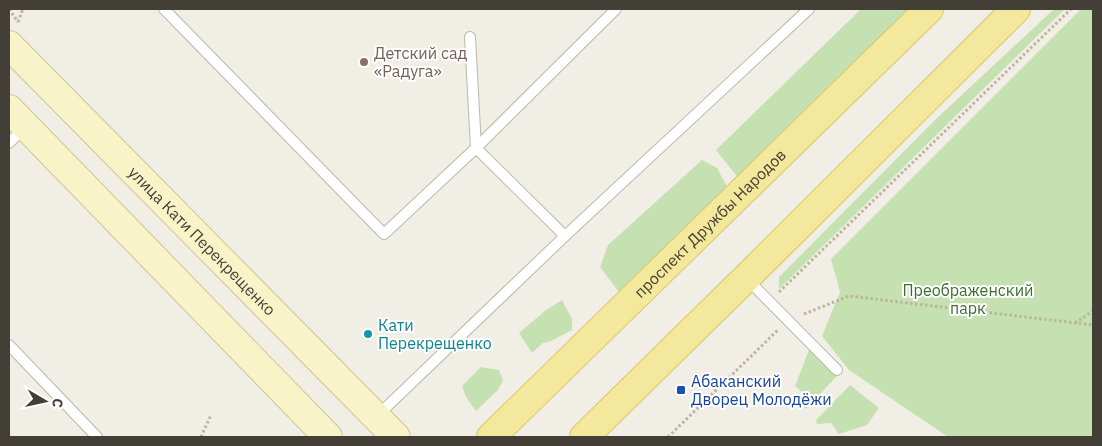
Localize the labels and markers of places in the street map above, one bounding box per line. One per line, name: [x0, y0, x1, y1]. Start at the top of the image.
place label: Детский сад «Радуга»: [374, 43, 468, 81]
marker: Детский сад «Радуга»: [358, 56, 370, 68]
place label: Кати Перекрещенко: [378, 315, 492, 353]
marker: Кати Перекрещенко: [362, 328, 374, 340]
place label: Абаканский Дворец Молодёжи: [691, 371, 832, 409]
marker: Абаканский Дворец Молодёжи: [675, 384, 687, 396]

